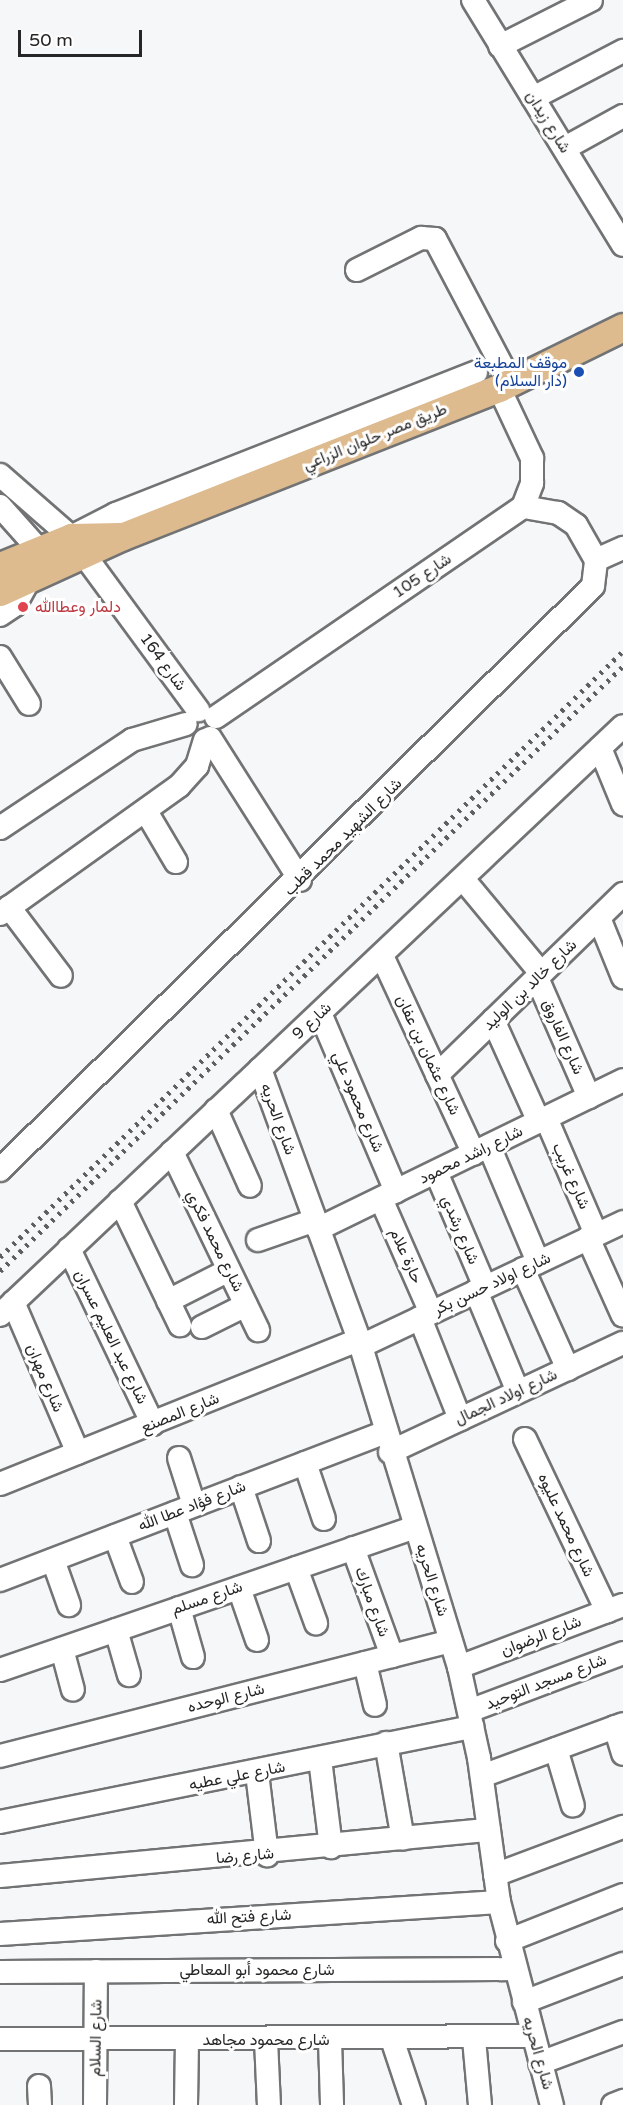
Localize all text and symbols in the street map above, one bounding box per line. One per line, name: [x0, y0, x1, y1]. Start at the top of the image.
scale bar: [21, 18, 146, 56]
text: 50 m: [29, 29, 73, 51]
street label: شارع زيدان: [521, 87, 575, 157]
place label: موقف المطبعة (دار السلام): [474, 353, 567, 391]
marker: موقف المطبعة (دار السلام): [572, 365, 586, 379]
street label: طريق مصر حلوان الزراعي: [300, 399, 450, 475]
street label: شارع 105: [389, 549, 455, 603]
place label: دلمار وعطاالله: [35, 597, 121, 617]
marker: دلمار وعطاالله: [16, 600, 30, 614]
street label: شارع 164: [136, 629, 190, 695]
street label: شارع الشهيد محمد قطب: [280, 774, 406, 900]
street label: شارع خالد بن الوليد: [479, 935, 581, 1035]
street label: شارع عثمان بن عفان: [392, 992, 464, 1118]
street label: شارع الفاروق: [538, 996, 588, 1078]
street label: شارع 9: [288, 998, 336, 1044]
street label: شارع محمود علي: [328, 1049, 388, 1155]
street label: شارع الحريه: [256, 1080, 300, 1158]
street label: شارع راشد محمود: [416, 1122, 526, 1188]
street label: شارع غريب: [548, 1140, 594, 1212]
street label: شارع محمد فكري: [182, 1187, 248, 1295]
street label: شارع رشدي: [437, 1193, 483, 1267]
street label: حارة علام: [385, 1225, 427, 1287]
street label: شارع اولاد حسن بكر: [430, 1248, 554, 1320]
street label: شارع عبد العليم عسران: [70, 1267, 152, 1407]
street label: شارع مهران: [22, 1341, 68, 1415]
street label: شارع اولاد الجمال: [452, 1365, 560, 1429]
street label: شارع المصنع: [138, 1389, 222, 1437]
street label: شارع محمد عليوه: [534, 1470, 598, 1580]
street label: شارع فؤاد عطا الله: [135, 1477, 249, 1535]
street label: شارع الحريه: [411, 1541, 453, 1619]
street label: شارع مبارك: [350, 1564, 394, 1640]
street label: شارع مسلم: [169, 1577, 245, 1619]
street label: شارع الرضوان: [498, 1612, 584, 1660]
street label: شارع مسجد التوحيد: [483, 1650, 609, 1714]
street label: شارع الوحده: [186, 1679, 266, 1717]
street label: شارع علي عطيه: [187, 1757, 287, 1795]
street label: شارع رضا: [215, 1844, 275, 1868]
street label: شارع فتح الله: [206, 1905, 292, 1929]
street label: شارع محمود أبو المعاطي: [179, 1960, 335, 1980]
street label: شارع السلام: [86, 1999, 106, 2077]
street label: شارع الحريه: [518, 2014, 558, 2092]
street label: شارع محمود مجاهد: [202, 2030, 330, 2050]

